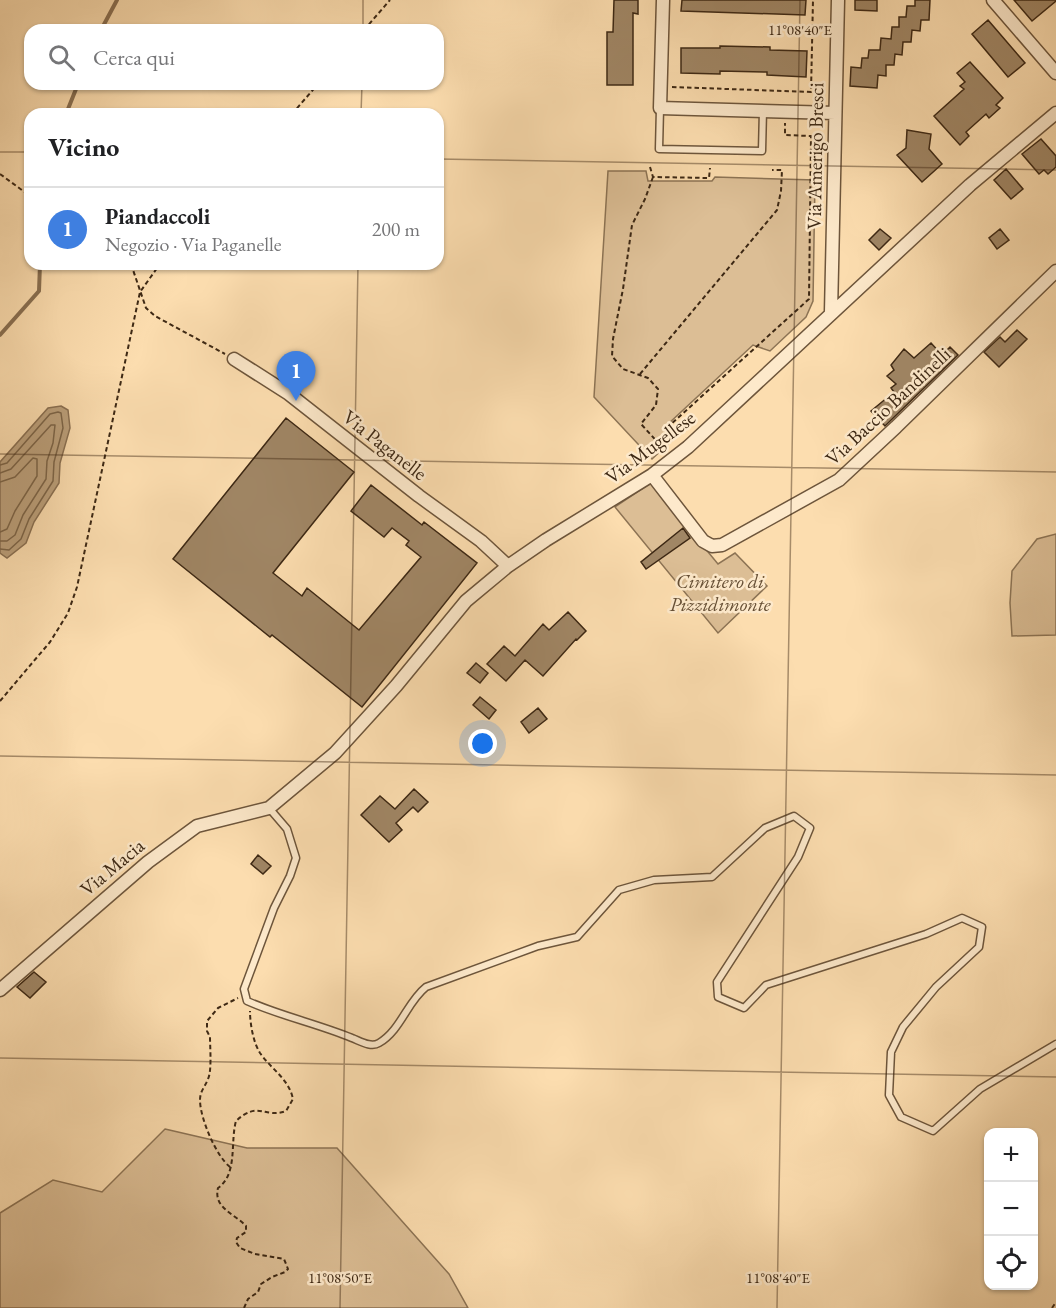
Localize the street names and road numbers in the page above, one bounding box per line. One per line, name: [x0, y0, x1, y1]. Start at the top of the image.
street label: Via Amerigo Bresci: [801, 82, 829, 230]
street label: Via Baccio Bandinelli: [820, 341, 956, 471]
street label: Via Paganelle: [337, 404, 433, 486]
street label: Via Mugellese: [600, 404, 701, 489]
street label: Via Macia: [74, 832, 150, 902]

